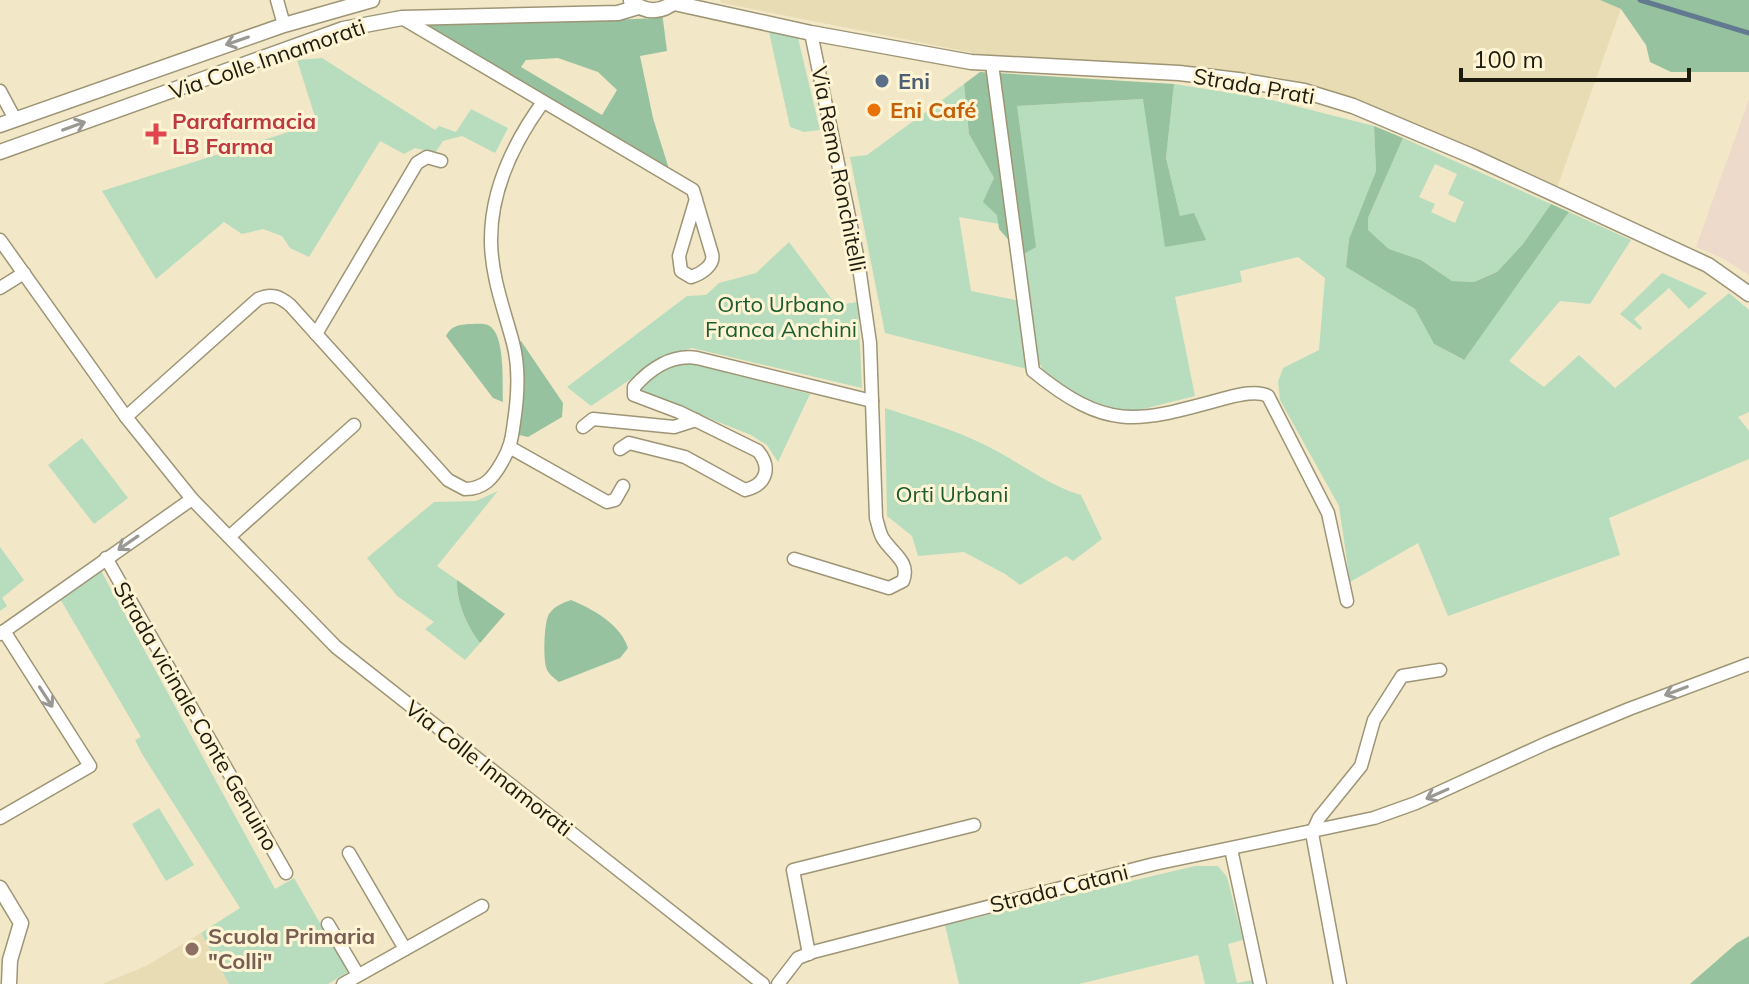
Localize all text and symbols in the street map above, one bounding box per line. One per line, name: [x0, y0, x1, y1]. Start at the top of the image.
street label: Via Colle Innamorati: [165, 12, 369, 106]
scale bar: [1461, 32, 1689, 82]
one-way arrow: [224, 35, 249, 50]
text: 100 m: [1473, 44, 1544, 74]
street label: Strada Prati: [1191, 62, 1317, 110]
street label: Via Remo Ronchitelli: [805, 64, 873, 274]
place label: Eni: [898, 67, 930, 95]
marker: Eni: [873, 72, 891, 90]
place label: Eni Café: [890, 96, 976, 124]
marker: Eni Café: [865, 101, 883, 119]
place label: Parafarmacia LB Farma: [172, 107, 316, 160]
one-way arrow: [61, 118, 85, 132]
marker: Parafarmacia LB Farma: [147, 125, 165, 143]
park label: Orto Urbano Franca Anchini: [705, 290, 857, 343]
park label: Orti Urbani: [896, 480, 1008, 508]
one-way arrow: [117, 535, 139, 551]
street label: Strada vicinale Conte Genuino: [107, 576, 285, 856]
one-way arrow: [38, 685, 54, 708]
one-way arrow: [1664, 685, 1689, 699]
street label: Via Colle Innamorati: [400, 694, 578, 842]
one-way arrow: [1425, 787, 1450, 802]
street label: Strada Catani: [987, 857, 1131, 919]
place label: Scuola Primaria "Colli": [208, 922, 375, 975]
marker: Scuola Primaria "Colli": [183, 940, 201, 958]

